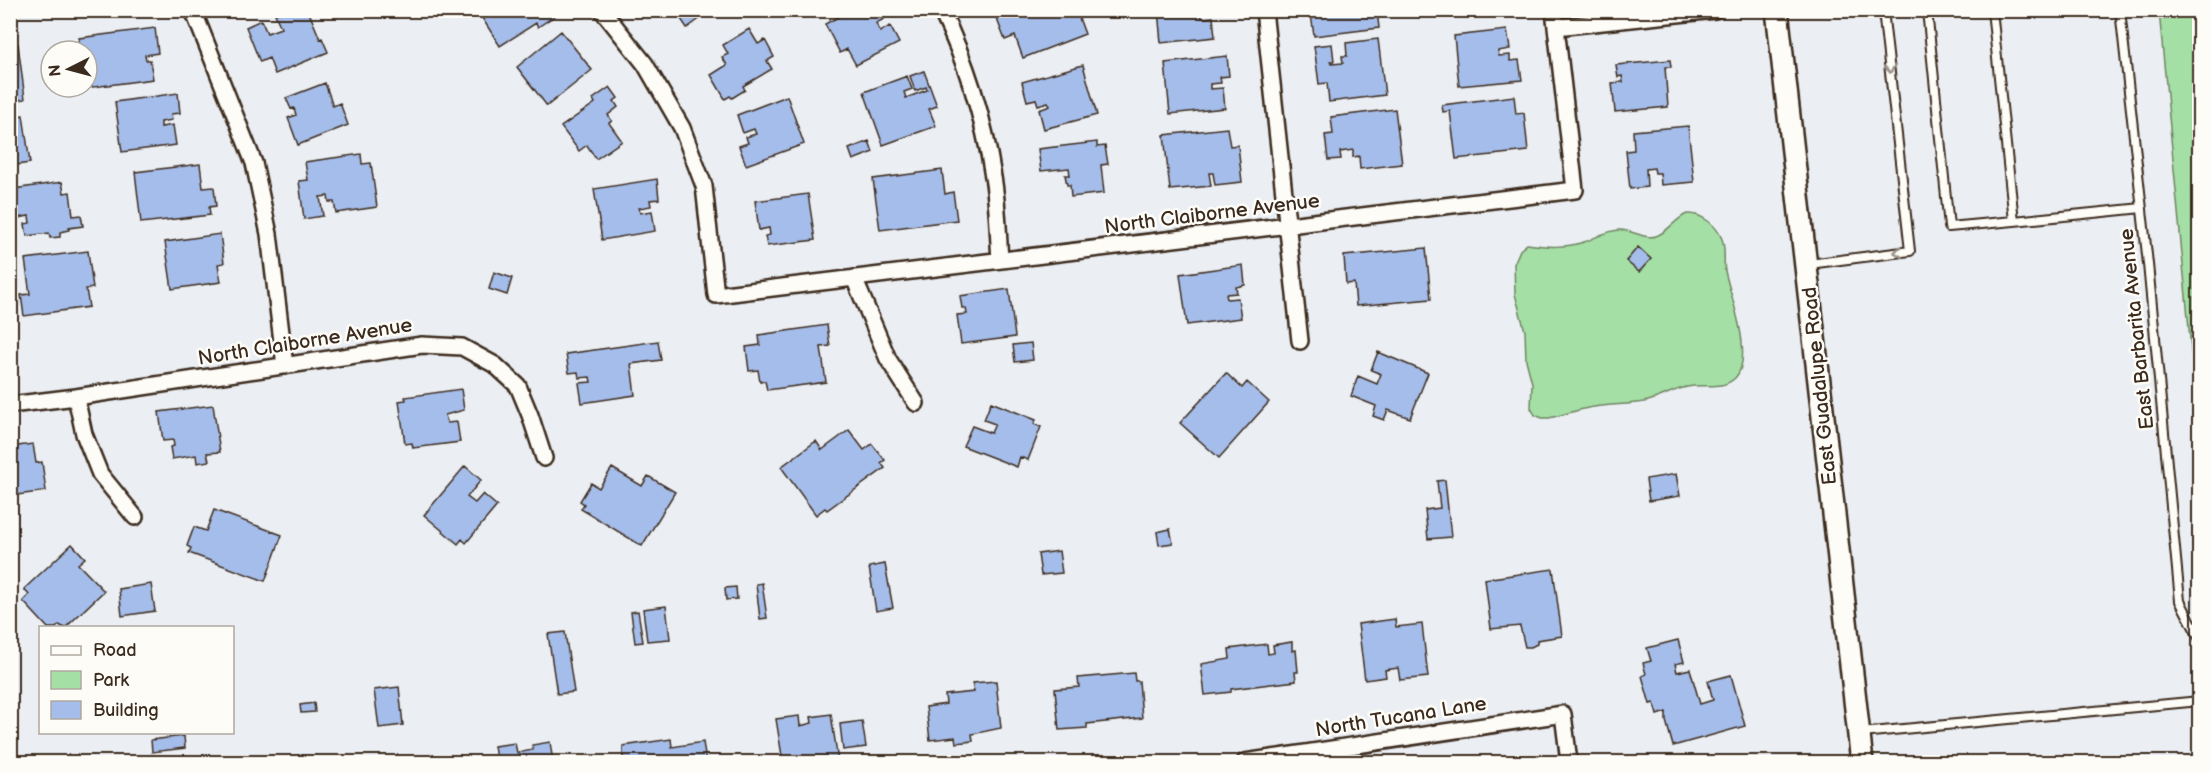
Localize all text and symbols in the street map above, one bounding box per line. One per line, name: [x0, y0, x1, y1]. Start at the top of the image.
north arrow: [39, 39, 99, 99]
text: N: [45, 63, 66, 77]
one-way arrow: [1883, 64, 1896, 73]
street label: North Claiborne Avenue: [1103, 189, 1321, 239]
street label: East Barbarita Avenue: [2114, 227, 2159, 431]
one-way arrow: [1893, 246, 1902, 258]
street label: East Guadalupe Road: [1798, 286, 1842, 486]
street label: North Claiborne Avenue: [196, 313, 414, 371]
legend: [39, 626, 234, 734]
text: Road: [93, 640, 137, 661]
text: Park: [93, 670, 129, 691]
street label: North Tucana Lane: [1314, 692, 1488, 742]
text: Building: [93, 700, 159, 721]

